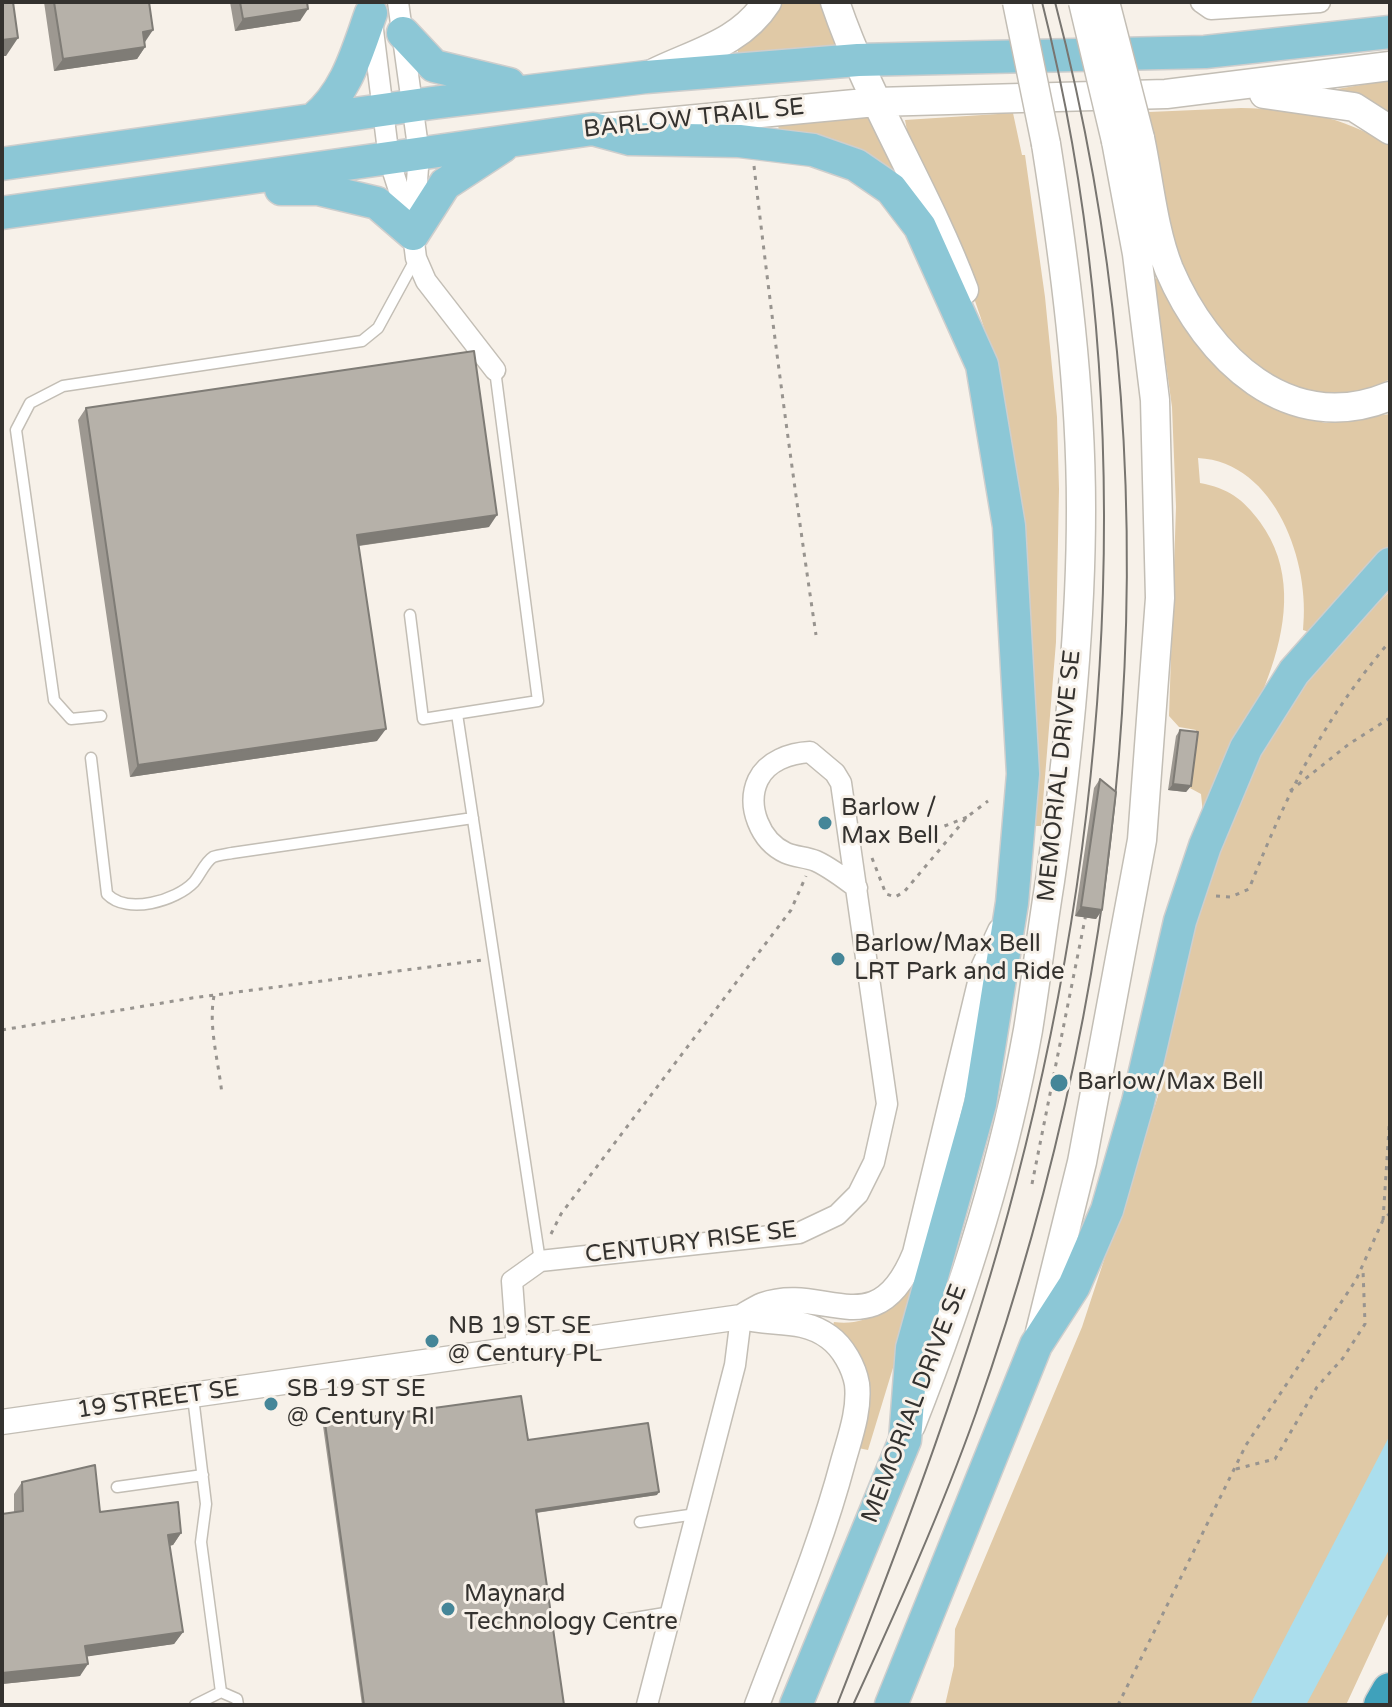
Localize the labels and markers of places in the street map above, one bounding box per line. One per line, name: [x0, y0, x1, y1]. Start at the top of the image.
place label: Barlow / Max Bell: [841, 795, 939, 851]
marker: Barlow / Max Bell: [816, 814, 834, 832]
place label: Barlow/Max Bell LRT Park and Ride: [854, 931, 1065, 987]
marker: Barlow/Max Bell LRT Park and Ride: [829, 950, 847, 968]
place label: Barlow/Max Bell: [1077, 1069, 1264, 1097]
marker: Barlow/Max Bell: [1048, 1072, 1070, 1094]
place label: NB 19 ST SE @ Century PL: [448, 1313, 602, 1369]
marker: NB 19 ST SE @ Century PL: [423, 1332, 441, 1350]
place label: SB 19 ST SE @ Century RI: [287, 1376, 435, 1432]
marker: SB 19 ST SE @ Century RI: [262, 1395, 280, 1413]
place label: Maynard Technology Centre: [464, 1581, 678, 1637]
marker: Maynard Technology Centre: [439, 1600, 457, 1618]

